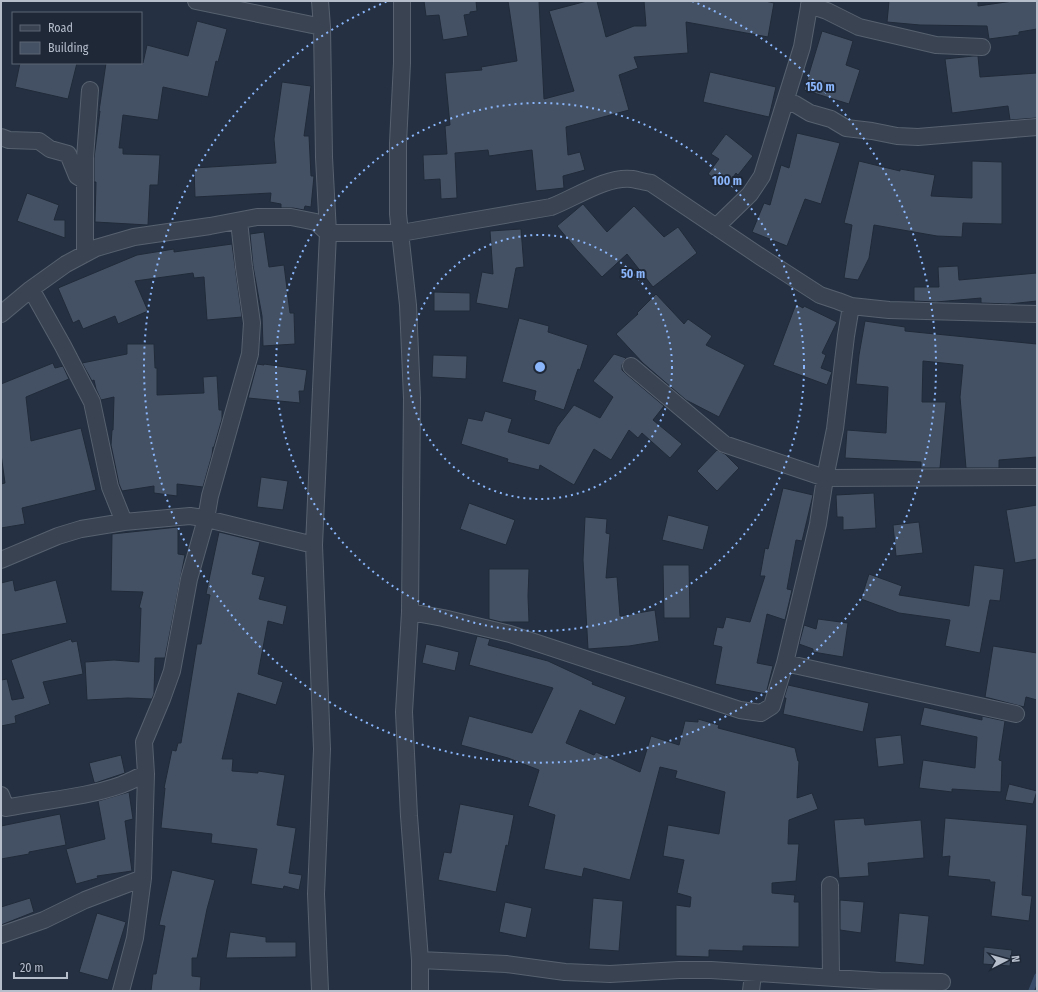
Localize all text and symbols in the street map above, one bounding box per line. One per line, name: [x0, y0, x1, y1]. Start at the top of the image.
legend: [12, 12, 142, 64]
text: Road: [48, 21, 73, 35]
text: Building: [48, 41, 89, 55]
text: 150 m: [805, 80, 835, 94]
text: 100 m: [712, 174, 742, 188]
text: 50 m: [621, 267, 645, 281]
centre of rings: [533, 360, 547, 374]
north arrow: [986, 940, 1026, 980]
scale bar: [14, 954, 67, 980]
text: N: [1009, 955, 1022, 963]
text: 20 m: [20, 961, 44, 975]

